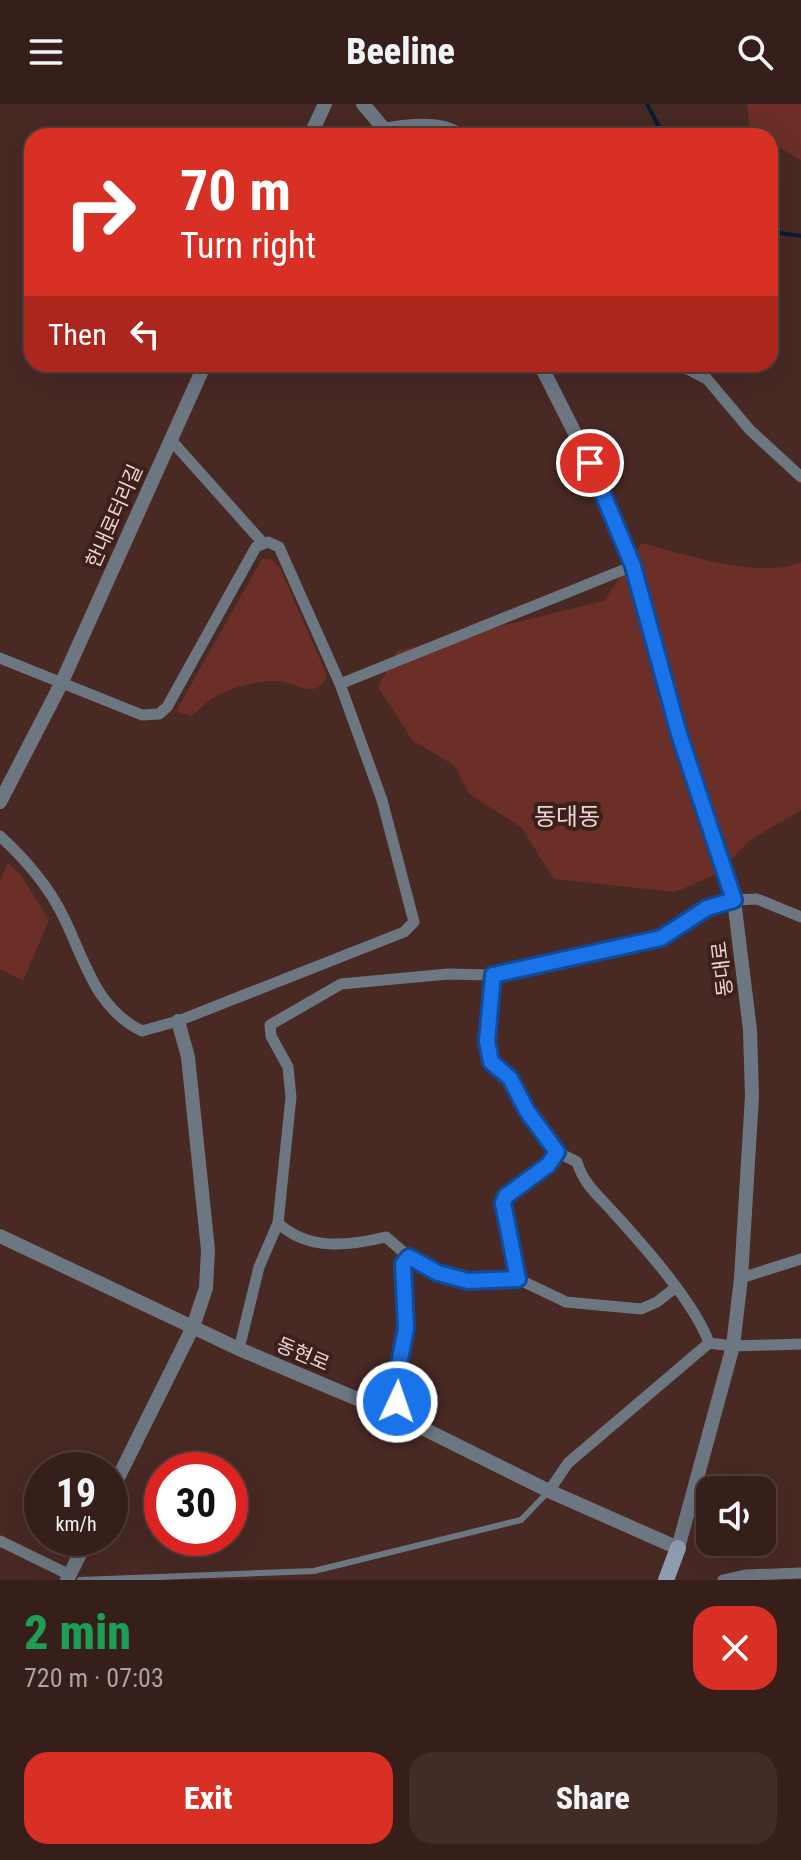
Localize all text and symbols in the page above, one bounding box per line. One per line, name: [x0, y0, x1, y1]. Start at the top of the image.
icon: menu: [24, 30, 68, 74]
icon: search: [733, 30, 777, 74]
text: Beeline: [346, 31, 455, 73]
text: 70 m: [180, 158, 291, 224]
icon: right: [48, 160, 152, 264]
text: Turn right: [180, 225, 316, 267]
icon: left: [123, 312, 167, 356]
text: Then: [48, 317, 107, 352]
pin: [556, 429, 624, 497]
icon: arrive: [568, 441, 612, 485]
street label: 한내로터리길: [81, 461, 147, 571]
district label: 동대동: [534, 803, 600, 831]
street label: 동대로: [707, 940, 737, 998]
street label: 동현로: [273, 1332, 333, 1376]
position arrow: [355, 1360, 439, 1444]
speed limit sign: 30: [144, 1452, 248, 1556]
text: 19: [56, 1470, 96, 1517]
map controls: [696, 1476, 776, 1556]
button: sound: [696, 1476, 776, 1556]
text: km/h: [55, 1512, 97, 1536]
text: 2 min: [24, 1604, 131, 1661]
button: close: [693, 1606, 777, 1690]
text: 720 m · 07:03: [24, 1663, 164, 1693]
button: Exit: [24, 1752, 393, 1844]
button: Share: [409, 1752, 777, 1844]

